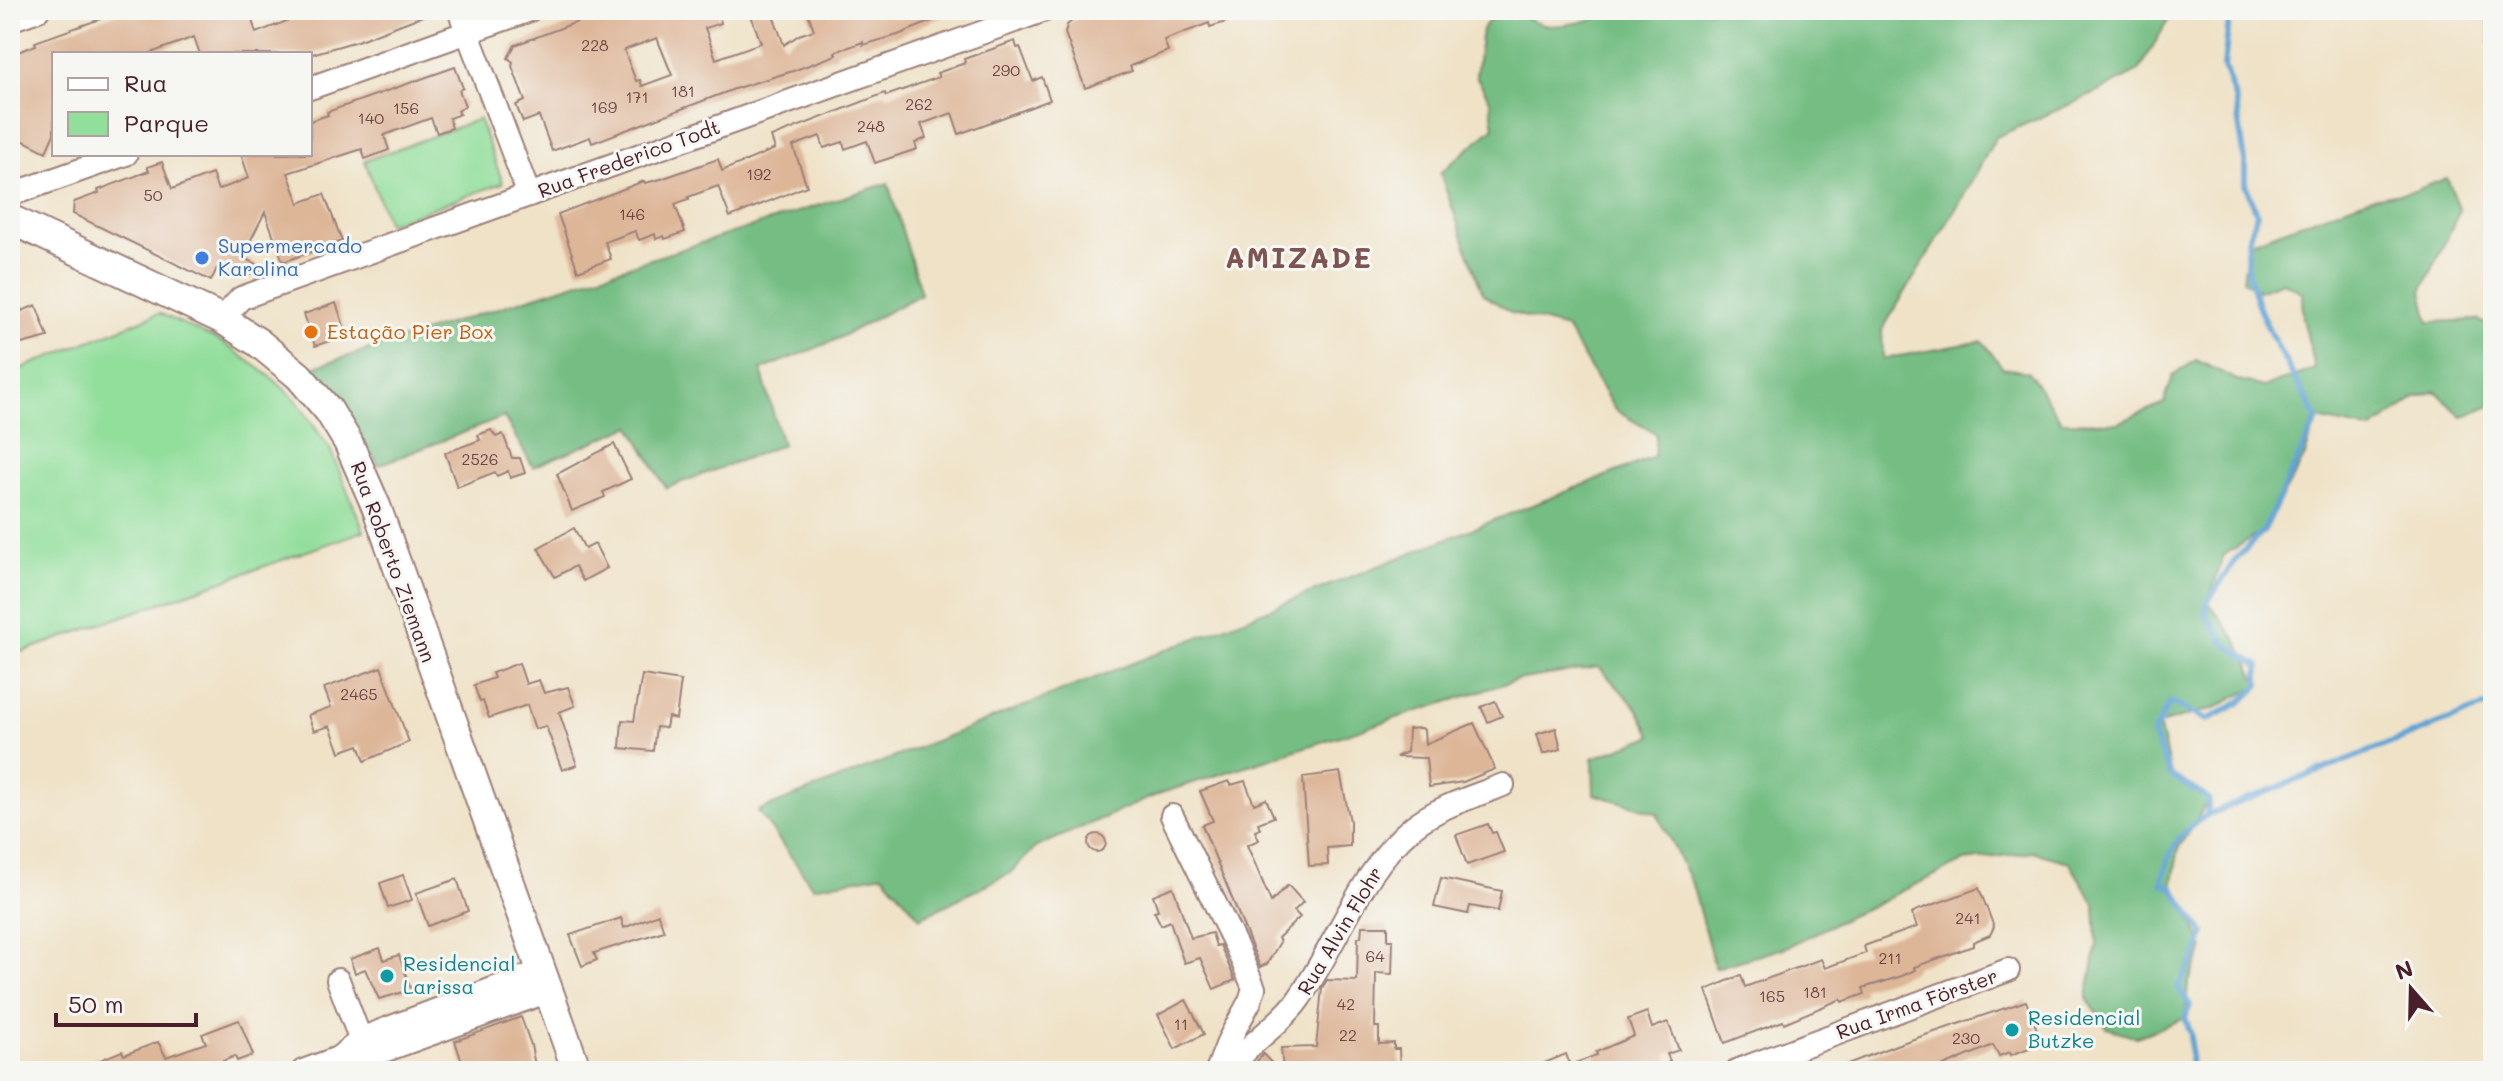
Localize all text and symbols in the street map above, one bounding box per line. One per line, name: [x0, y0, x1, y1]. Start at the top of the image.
house number: 228: [581, 34, 609, 55]
legend: [52, 52, 312, 156]
house number: 290: [992, 59, 1020, 80]
text: Rua: [124, 67, 167, 98]
house number: 181: [671, 80, 695, 101]
house number: 171: [625, 86, 649, 107]
house number: 262: [905, 93, 933, 114]
house number: 169: [591, 96, 617, 117]
house number: 156: [393, 97, 419, 118]
text: Parque: [124, 107, 209, 138]
house number: 140: [358, 107, 384, 128]
street label: Rua Frederico Todt: [534, 113, 723, 203]
house number: 248: [857, 115, 885, 136]
house number: 192: [746, 163, 772, 184]
house number: 50: [143, 184, 163, 205]
house number: 146: [619, 203, 645, 224]
place label: Supermercado Karolina: [218, 232, 362, 281]
district label: AMIZADE: [1225, 239, 1373, 275]
marker: Supermercado Karolina: [193, 249, 211, 267]
place label: Estação Pier Box: [327, 318, 494, 344]
marker: Estação Pier Box: [302, 323, 320, 341]
house number: 2526: [462, 448, 498, 469]
street label: Rua Roberto Ziemann: [345, 458, 442, 666]
house number: 2465: [340, 683, 378, 704]
street label: Rua Alvin Flohr: [1291, 862, 1388, 999]
house number: 241: [1955, 907, 1981, 928]
house number: 64: [1365, 945, 1385, 966]
house number: 211: [1878, 947, 1902, 968]
north arrow: [2371, 949, 2451, 1029]
place label: Residencial Larissa: [403, 950, 516, 999]
text: N: [2391, 953, 2417, 986]
street label: Rua Irma Förster: [1832, 962, 2001, 1044]
marker: Residencial Larissa: [378, 967, 396, 985]
scale bar: [56, 977, 196, 1027]
house number: 181: [1803, 981, 1827, 1002]
house number: 165: [1759, 985, 1785, 1006]
text: 50 m: [68, 988, 124, 1019]
house number: 42: [1337, 993, 1355, 1014]
place label: Residencial Butzke: [2028, 1004, 2141, 1053]
house number: 11: [1174, 1013, 1188, 1034]
marker: Residencial Butzke: [2003, 1021, 2021, 1039]
house number: 22: [1339, 1024, 1357, 1045]
house number: 230: [1952, 1027, 1980, 1048]

